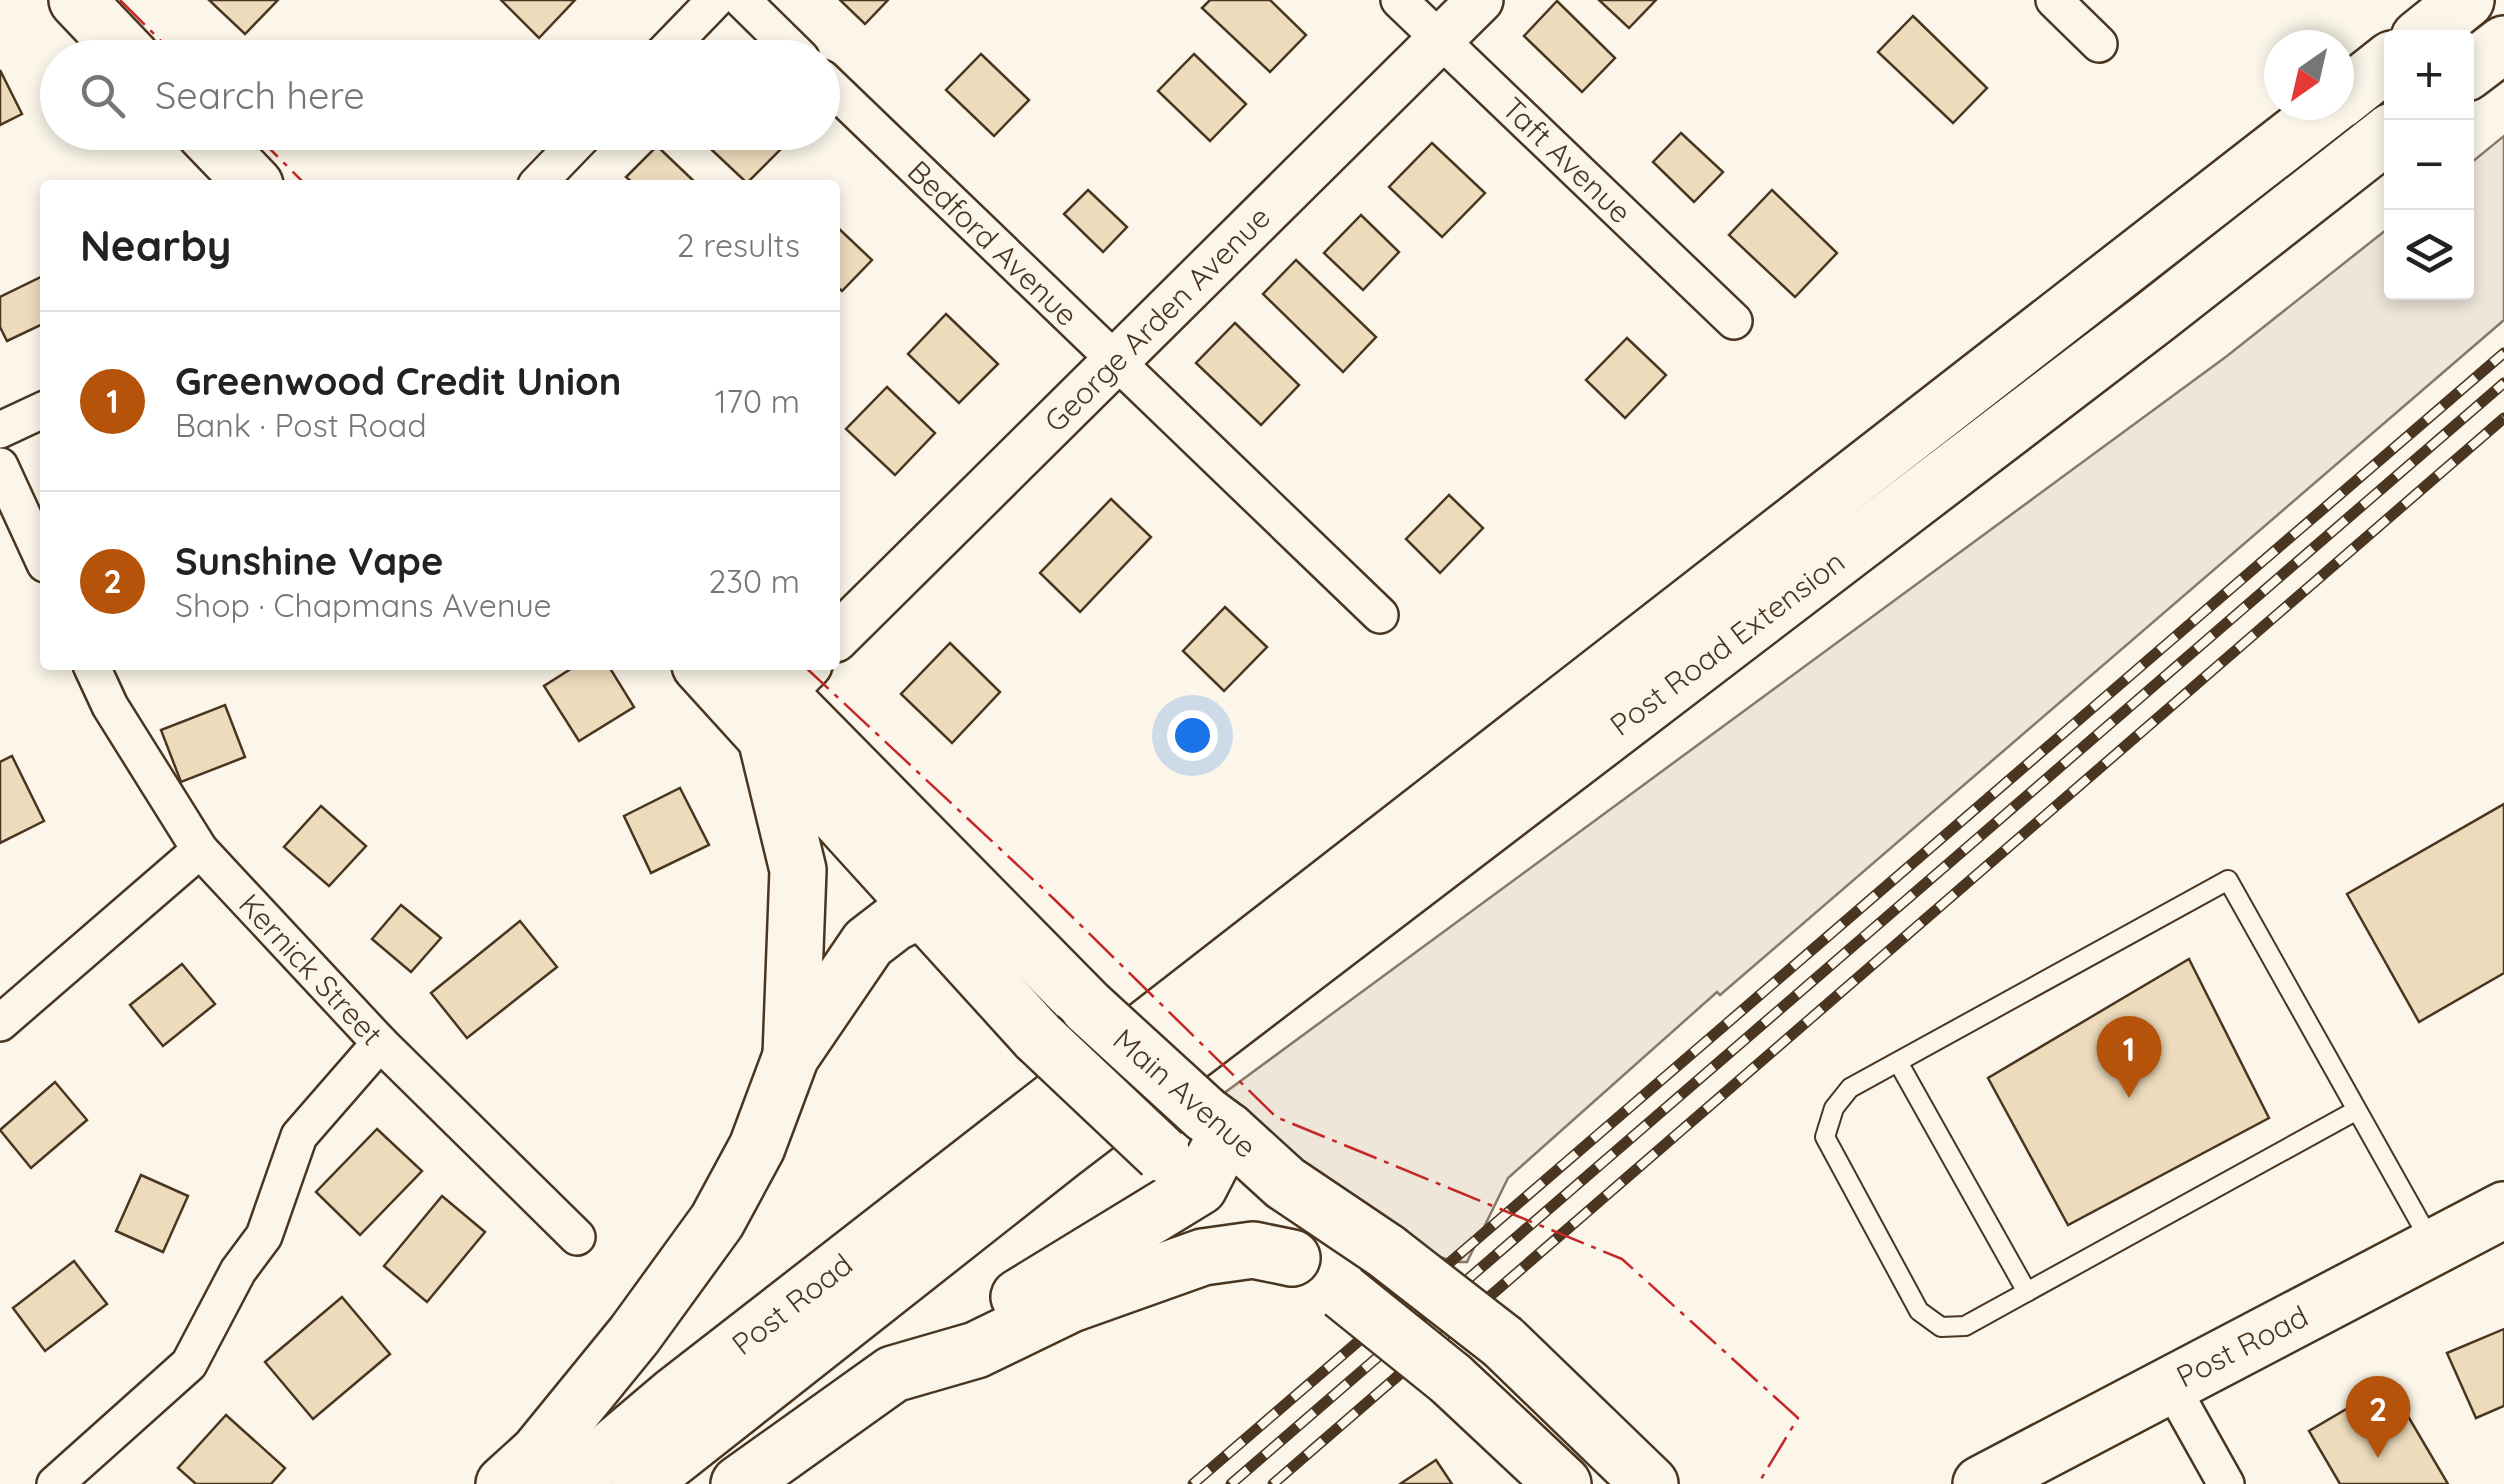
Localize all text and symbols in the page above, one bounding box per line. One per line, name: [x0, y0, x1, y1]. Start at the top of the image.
north arrow: [2264, 30, 2354, 120]
map controls: [2384, 30, 2474, 300]
button: +: [2384, 30, 2474, 120]
search box: [40, 40, 840, 150]
icon: search: [75, 68, 130, 123]
text: Search here: [155, 71, 365, 119]
street label: Taft Avenue: [1494, 89, 1640, 231]
button: −: [2384, 120, 2474, 210]
street label: Bedford Avenue: [900, 152, 1086, 334]
street label: George Arden Avenue: [1036, 198, 1278, 440]
button: layers: [2384, 210, 2474, 300]
text: Nearby: [80, 219, 231, 272]
text: 2 results: [677, 225, 800, 265]
text: Greenwood Credit Union: [175, 357, 621, 405]
text: 1: [106, 381, 119, 421]
text: 170 m: [715, 381, 800, 421]
text: Bank · Post Road: [175, 405, 427, 445]
text: Sunshine Vape: [175, 537, 443, 585]
street label: Post Road Extension: [1602, 542, 1852, 744]
text: 2: [103, 561, 122, 601]
text: 230 m: [709, 561, 800, 601]
text: Shop · Chapmans Avenue: [175, 585, 552, 625]
your location: [1167, 710, 1218, 761]
street label: Kernick Street: [231, 885, 391, 1053]
pin: 1: [2096, 1016, 2162, 1098]
street label: Main Avenue: [1106, 1020, 1264, 1166]
street label: Post Road: [724, 1245, 860, 1363]
street label: Post Road: [2170, 1297, 2314, 1395]
pin: 2: [2346, 1376, 2410, 1458]

